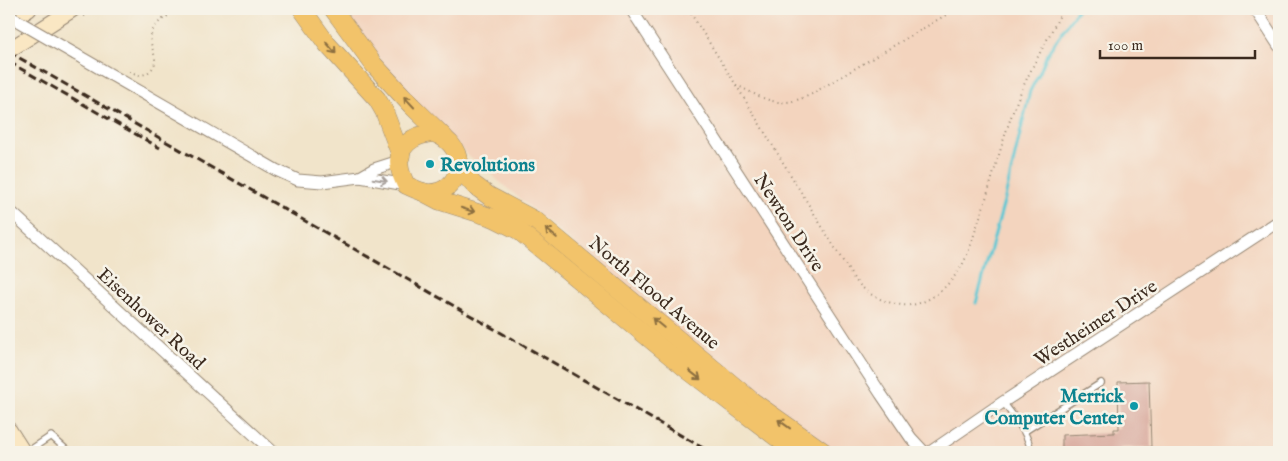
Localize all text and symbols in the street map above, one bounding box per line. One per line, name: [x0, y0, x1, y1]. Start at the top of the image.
scale bar: [1100, 28, 1256, 60]
text: 100 m: [1108, 36, 1144, 55]
one-way arrow: [325, 42, 336, 55]
one-way arrow: [403, 96, 415, 109]
place label: Revolutions: [440, 154, 535, 178]
marker: Revolutions: [424, 158, 436, 170]
street label: Newton Drive: [748, 169, 829, 277]
one-way arrow: [371, 176, 387, 186]
one-way arrow: [460, 205, 476, 215]
one-way arrow: [544, 228, 557, 239]
street label: North Flood Avenue: [583, 232, 724, 356]
street label: Eisenhower Road: [92, 263, 210, 376]
street label: Westheimer Drive: [1030, 275, 1162, 372]
one-way arrow: [651, 317, 664, 328]
one-way arrow: [688, 370, 701, 381]
place label: Merrick Computer Center: [984, 385, 1125, 431]
marker: Merrick Computer Center: [1128, 400, 1140, 412]
one-way arrow: [777, 419, 791, 429]

